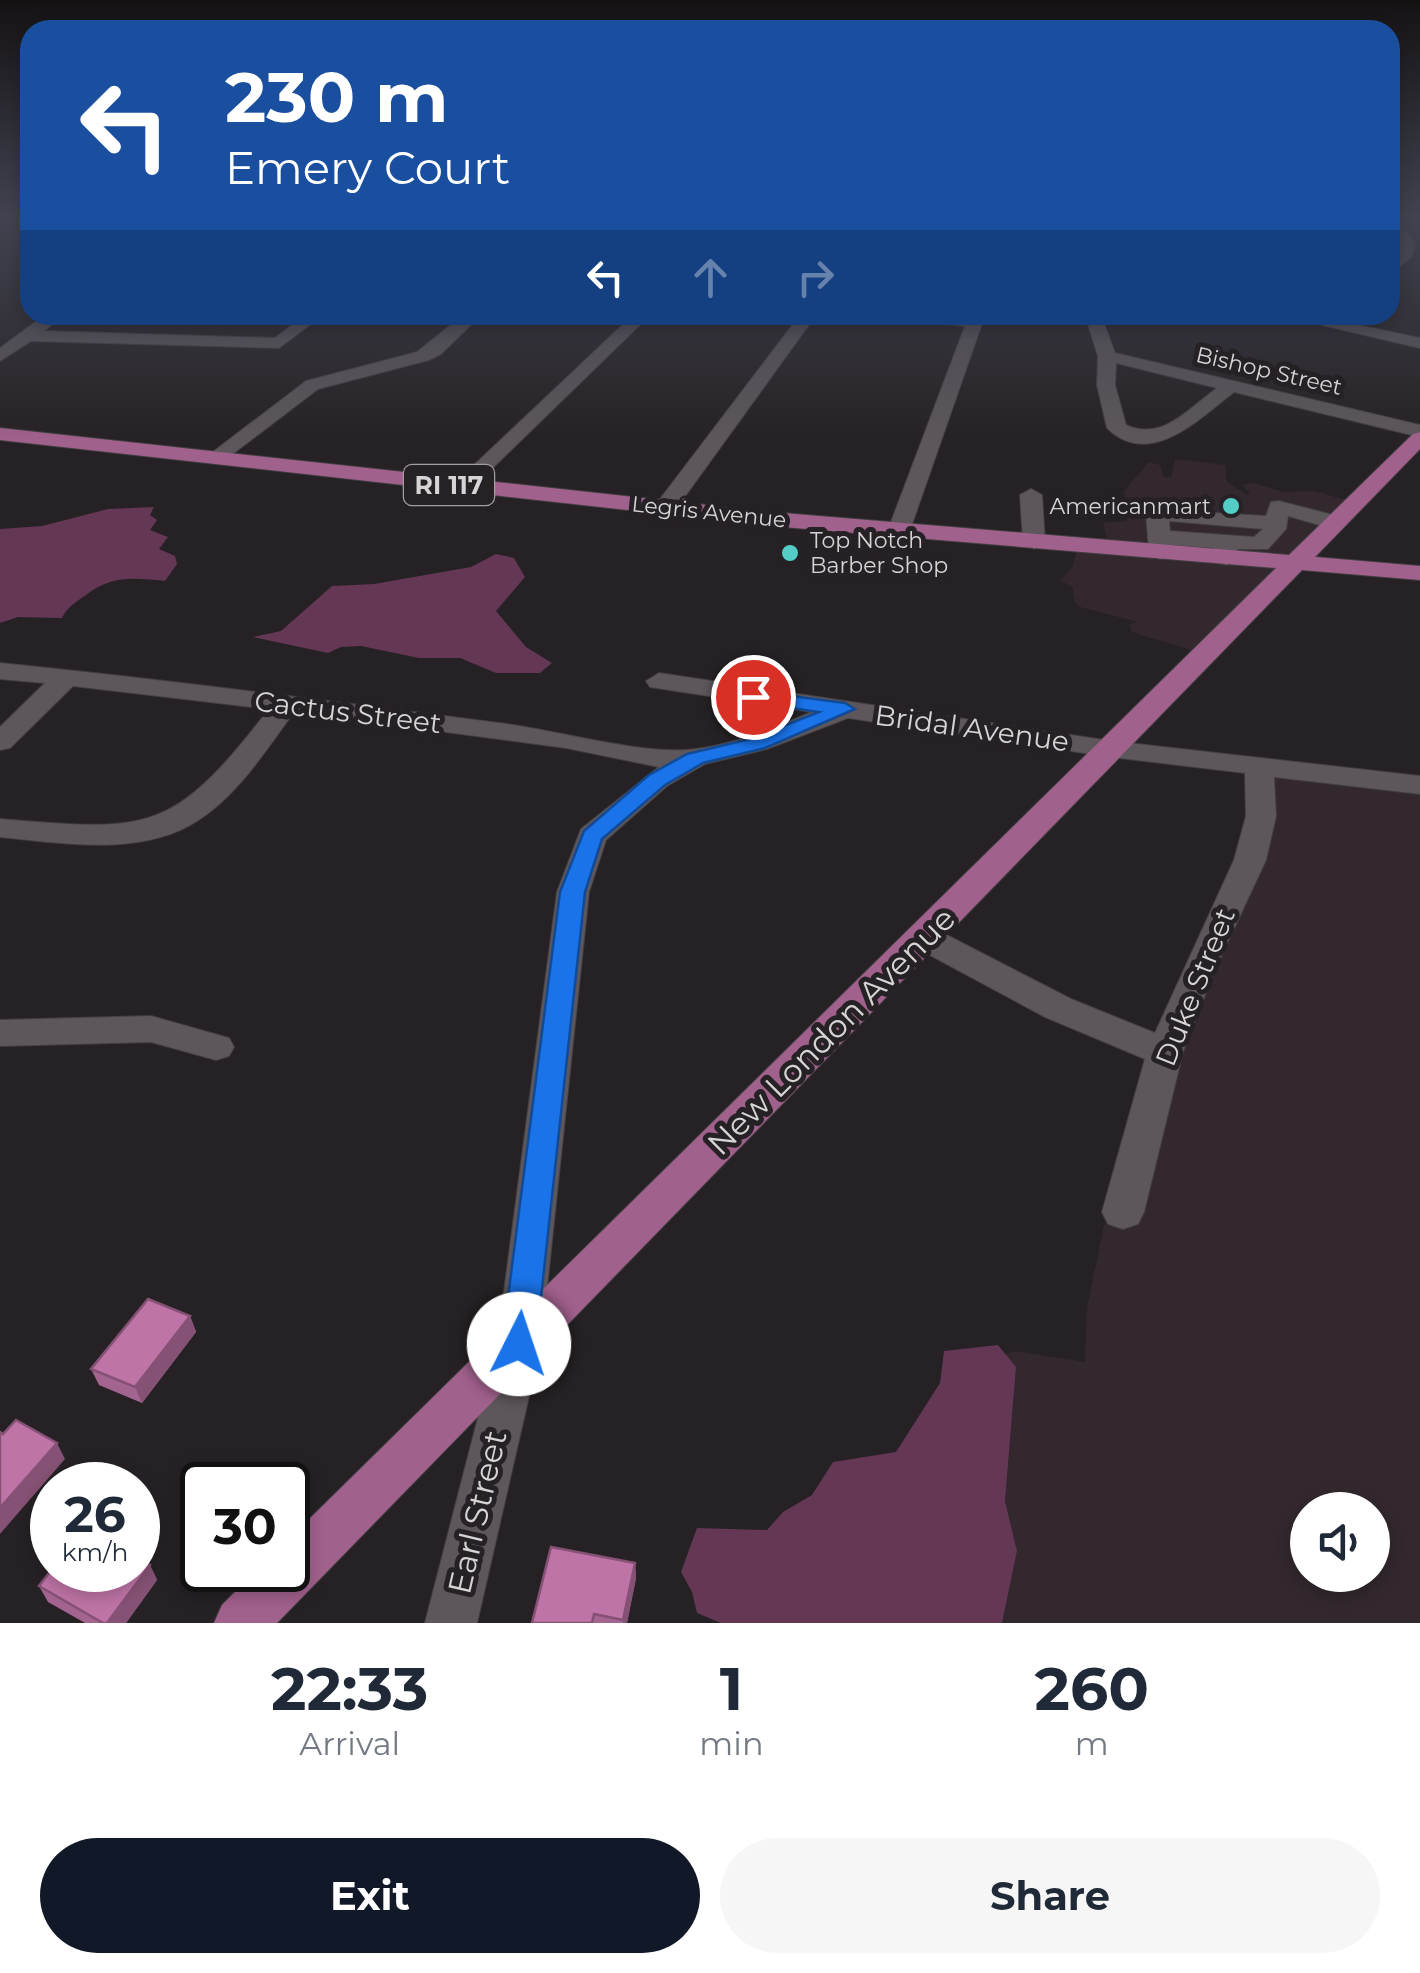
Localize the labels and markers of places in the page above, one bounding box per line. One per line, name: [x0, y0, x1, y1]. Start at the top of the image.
place label: Americanmart: [1049, 493, 1211, 520]
marker: Americanmart: [1220, 495, 1242, 517]
place label: Top Notch Barber Shop: [810, 527, 948, 579]
marker: Top Notch Barber Shop: [779, 542, 801, 564]
pin: [711, 655, 796, 740]

